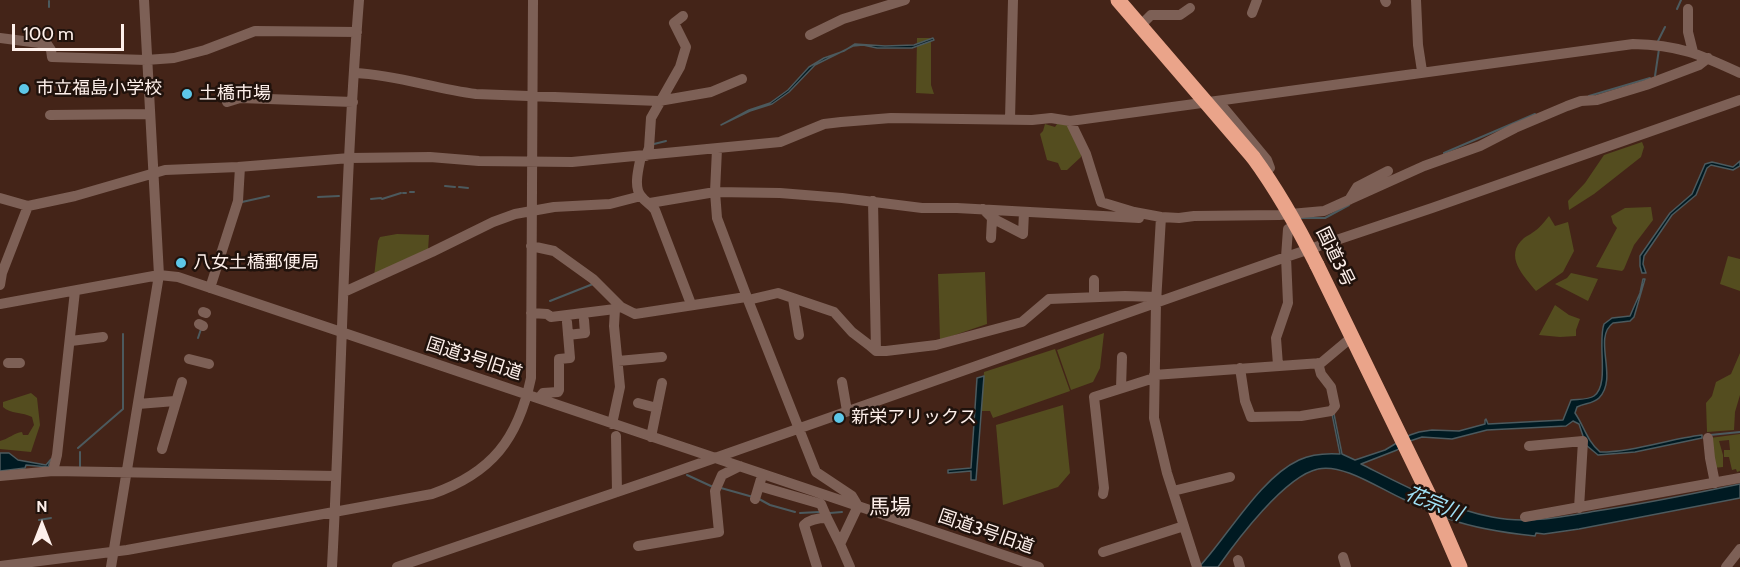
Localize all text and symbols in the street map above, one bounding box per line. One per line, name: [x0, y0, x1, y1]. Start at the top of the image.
scale bar: [15, 12, 128, 50]
text: 100 m: [23, 23, 74, 45]
place label: 市立福島小学校: [36, 78, 162, 100]
marker: 市立福島小学校: [17, 82, 31, 96]
place label: 土橋市場: [199, 83, 271, 105]
marker: 土橋市場: [180, 87, 194, 101]
street label: 国道3号: [1311, 224, 1359, 290]
place label: 八女土橋郵便局: [193, 252, 319, 274]
marker: 八女土橋郵便局: [174, 256, 188, 270]
street label: 国道3号旧道: [423, 333, 525, 385]
place label: 新栄アリックス: [851, 407, 977, 429]
marker: 新栄アリックス: [832, 411, 846, 425]
water label: 花宗川: [1402, 482, 1466, 526]
north arrow: [12, 495, 72, 555]
district label: 馬場: [869, 495, 911, 521]
text: N: [36, 497, 48, 516]
street label: 国道3号旧道: [935, 506, 1037, 558]

